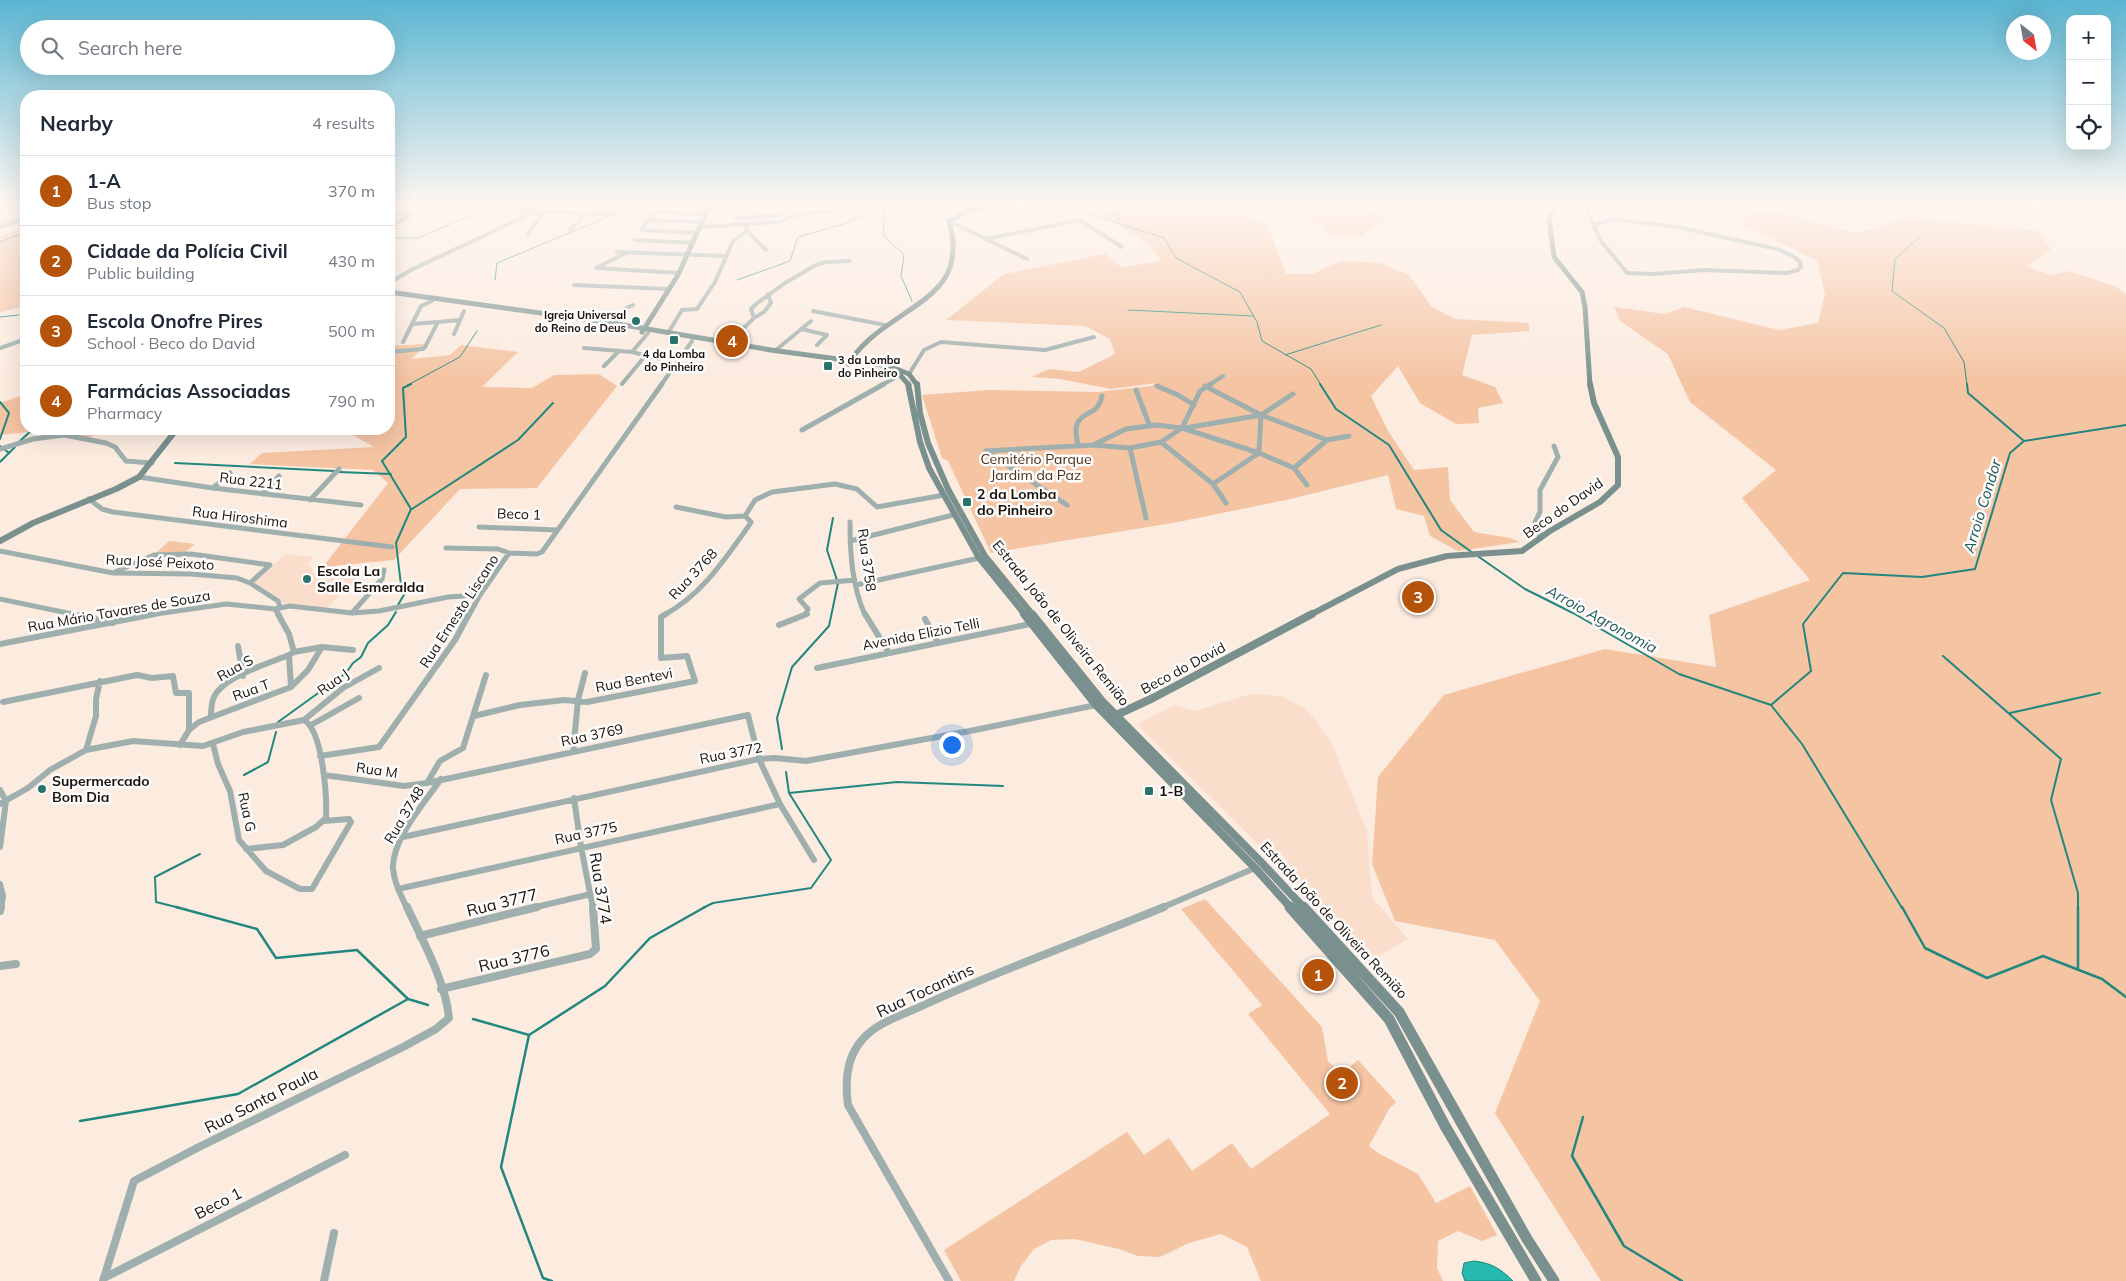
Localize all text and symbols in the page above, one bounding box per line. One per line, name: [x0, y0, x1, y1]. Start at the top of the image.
north arrow: [2006, 15, 2051, 60]
map controls: [2066, 15, 2111, 150]
button: +: [2066, 15, 2111, 60]
search box: [20, 20, 395, 75]
icon: search: [38, 34, 66, 62]
text: Search here: [78, 36, 182, 60]
button: −: [2066, 60, 2111, 105]
button: locate: [2066, 105, 2111, 150]
text: Nearby: [40, 110, 113, 136]
text: 4 results: [312, 113, 375, 133]
text: 1-A: [87, 169, 121, 193]
text: 1: [51, 181, 61, 201]
text: 370 m: [328, 181, 375, 201]
text: Bus stop: [87, 193, 151, 213]
text: Cidade da Polícia Civil: [87, 239, 288, 263]
text: 2: [51, 251, 61, 271]
text: 430 m: [328, 251, 375, 271]
text: Public building: [87, 263, 195, 283]
place label: Igreja Universal do Reino de Deus: [535, 308, 626, 335]
text: Escola Onofre Pires: [87, 309, 263, 333]
marker: Igreja Universal do Reino de Deus: [630, 315, 642, 327]
text: 3: [51, 321, 61, 341]
text: 500 m: [328, 321, 375, 341]
pin: 4: [716, 322, 748, 360]
text: School · Beco do David: [87, 333, 255, 353]
marker: 4 da Lomba do Pinheiro: [668, 334, 680, 346]
place label: 4 da Lomba do Pinheiro: [643, 347, 705, 374]
place label: 3 da Lomba do Pinheiro: [838, 353, 901, 380]
marker: 3 da Lomba do Pinheiro: [822, 360, 834, 372]
text: Farmácias Associadas: [87, 379, 290, 403]
text: 4: [51, 391, 61, 411]
text: 790 m: [328, 391, 375, 411]
text: Pharmacy: [87, 403, 162, 423]
park label: Cemitério Parque Jardim da Paz: [980, 450, 1092, 484]
water label: Arroio Condor: [1959, 457, 2005, 556]
street label: Rua 2211: [218, 468, 284, 494]
street label: Beco do David: [1520, 474, 1606, 542]
place label: 2 da Lomba do Pinheiro: [977, 485, 1056, 519]
marker: 2 da Lomba do Pinheiro: [961, 496, 973, 508]
street label: Rua Hiroshima: [191, 502, 289, 532]
street label: Beco 1: [497, 504, 541, 524]
street label: Rua 3758: [854, 527, 880, 593]
street label: Estrada João de Oliveira Remião: [989, 536, 1133, 710]
street label: Rua 3768: [665, 545, 721, 603]
street label: Rua José Peixoto: [105, 550, 215, 574]
street label: Rua Ernesto Liscano: [416, 551, 502, 671]
place label: Escola La Salle Esmeralda: [317, 562, 424, 596]
marker: Escola La Salle Esmeralda: [301, 573, 313, 585]
pin: 3: [1402, 578, 1434, 616]
water label: Arroio Agronomia: [1543, 580, 1661, 657]
street label: Rua Mário Tavares de Souza: [26, 586, 212, 636]
street label: Avenida Elizio Telli: [861, 614, 981, 654]
street label: Beco do David: [1137, 638, 1229, 698]
street label: Rua S: [214, 651, 256, 685]
street label: Rua Bentevi: [594, 664, 674, 696]
street label: Rua J: [314, 665, 352, 699]
street label: Rua T: [230, 675, 273, 705]
street label: Rua 3769: [559, 720, 625, 750]
your location: [939, 732, 965, 758]
street label: Rua 3772: [698, 738, 764, 768]
street label: Rua M: [355, 758, 399, 782]
place label: Supermercado Bom Dia: [52, 772, 150, 806]
place label: 1-B: [1159, 782, 1184, 800]
marker: Supermercado Bom Dia: [36, 783, 48, 795]
street label: Rua 3748: [380, 783, 428, 847]
marker: 1-B: [1143, 785, 1155, 797]
street label: Rua G: [234, 791, 260, 833]
street label: Rua 3775: [553, 818, 619, 848]
street label: Estrada João de Oliveira Remião: [1256, 838, 1412, 1002]
street label: Rua 3774: [585, 851, 617, 926]
street label: Rua 3777: [464, 884, 540, 920]
street label: Rua 3776: [476, 940, 552, 976]
pin: 1: [1302, 956, 1334, 994]
street label: Rua Tocantins: [873, 959, 977, 1021]
street label: Rua Santa Paula: [201, 1063, 321, 1137]
pin: 2: [1326, 1064, 1358, 1102]
street label: Beco 1: [191, 1183, 245, 1223]

